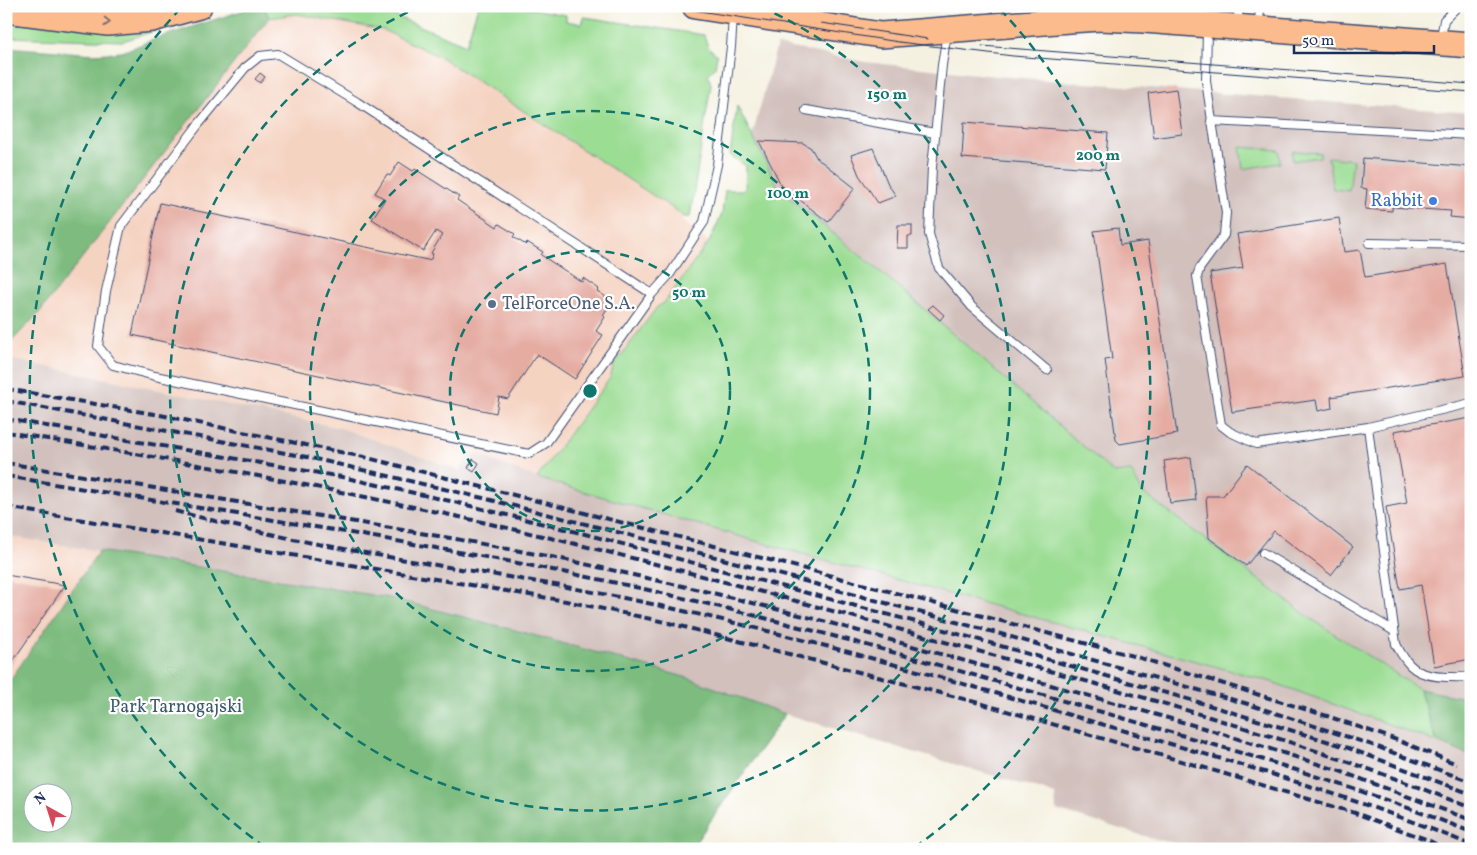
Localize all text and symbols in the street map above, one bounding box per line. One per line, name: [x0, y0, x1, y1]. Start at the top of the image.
one-way arrow: [103, 17, 111, 28]
scale bar: [1294, 22, 1434, 54]
text: 50 m: [1302, 31, 1334, 52]
text: 150 m: [867, 85, 907, 106]
text: 200 m: [1076, 146, 1120, 167]
text: 100 m: [767, 184, 810, 205]
place label: Rabbit: [1370, 189, 1423, 214]
marker: Rabbit: [1427, 195, 1439, 207]
text: 50 m: [672, 283, 706, 304]
place label: TelForceOne S.A.: [502, 292, 635, 317]
marker: TelForceOne S.A.: [486, 298, 498, 310]
centre of rings: [581, 382, 599, 400]
park label: Park Tarnogajski: [110, 695, 242, 720]
north arrow: [22, 782, 72, 832]
text: N: [31, 788, 51, 810]

